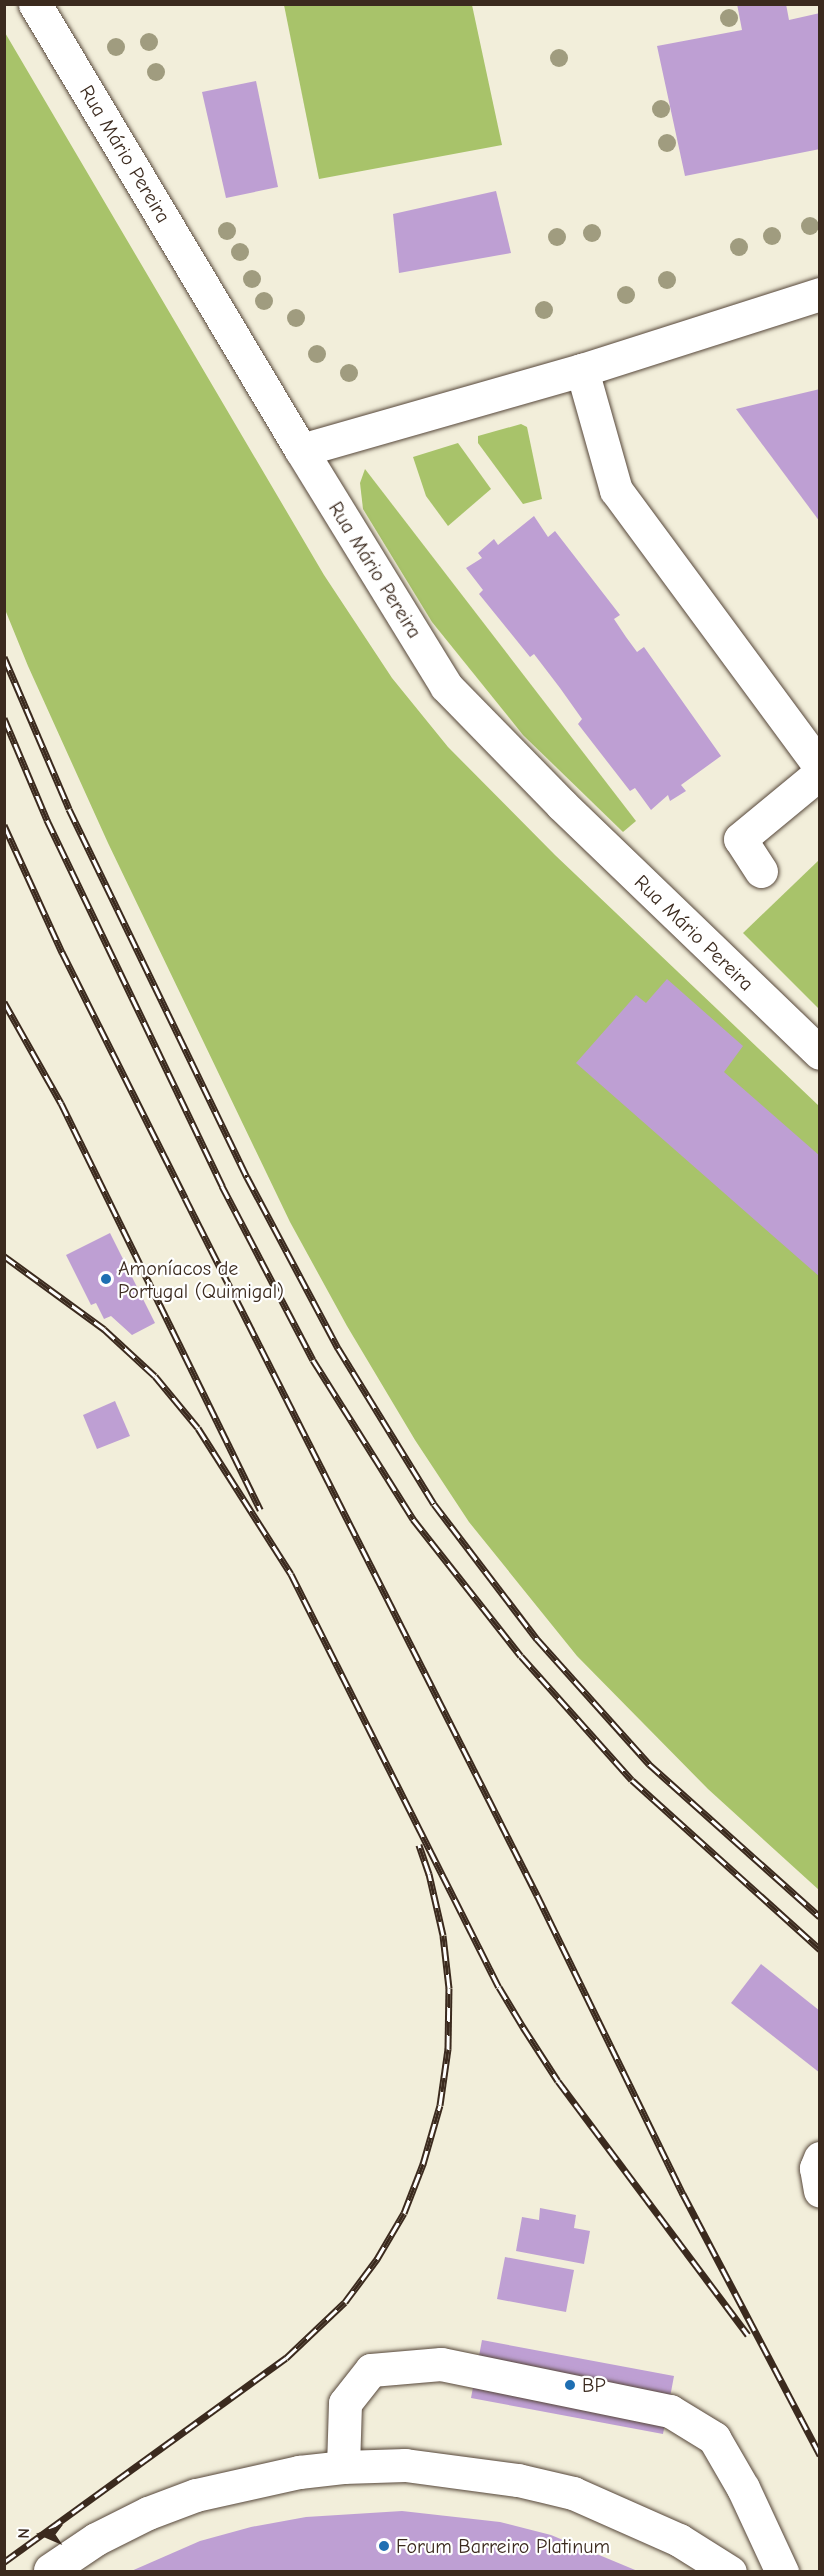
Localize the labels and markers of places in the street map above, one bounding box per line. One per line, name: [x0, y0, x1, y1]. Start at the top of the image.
place label: Amoníacos de Portugal (Quimigal): [118, 1256, 284, 1303]
marker: Amoníacos de Portugal (Quimigal): [99, 1272, 113, 1286]
place label: BP: [582, 2373, 606, 2397]
marker: BP: [563, 2378, 577, 2392]
place label: Forum Barreiro Platinum: [396, 2534, 610, 2558]
marker: Forum Barreiro Platinum: [377, 2539, 391, 2553]

